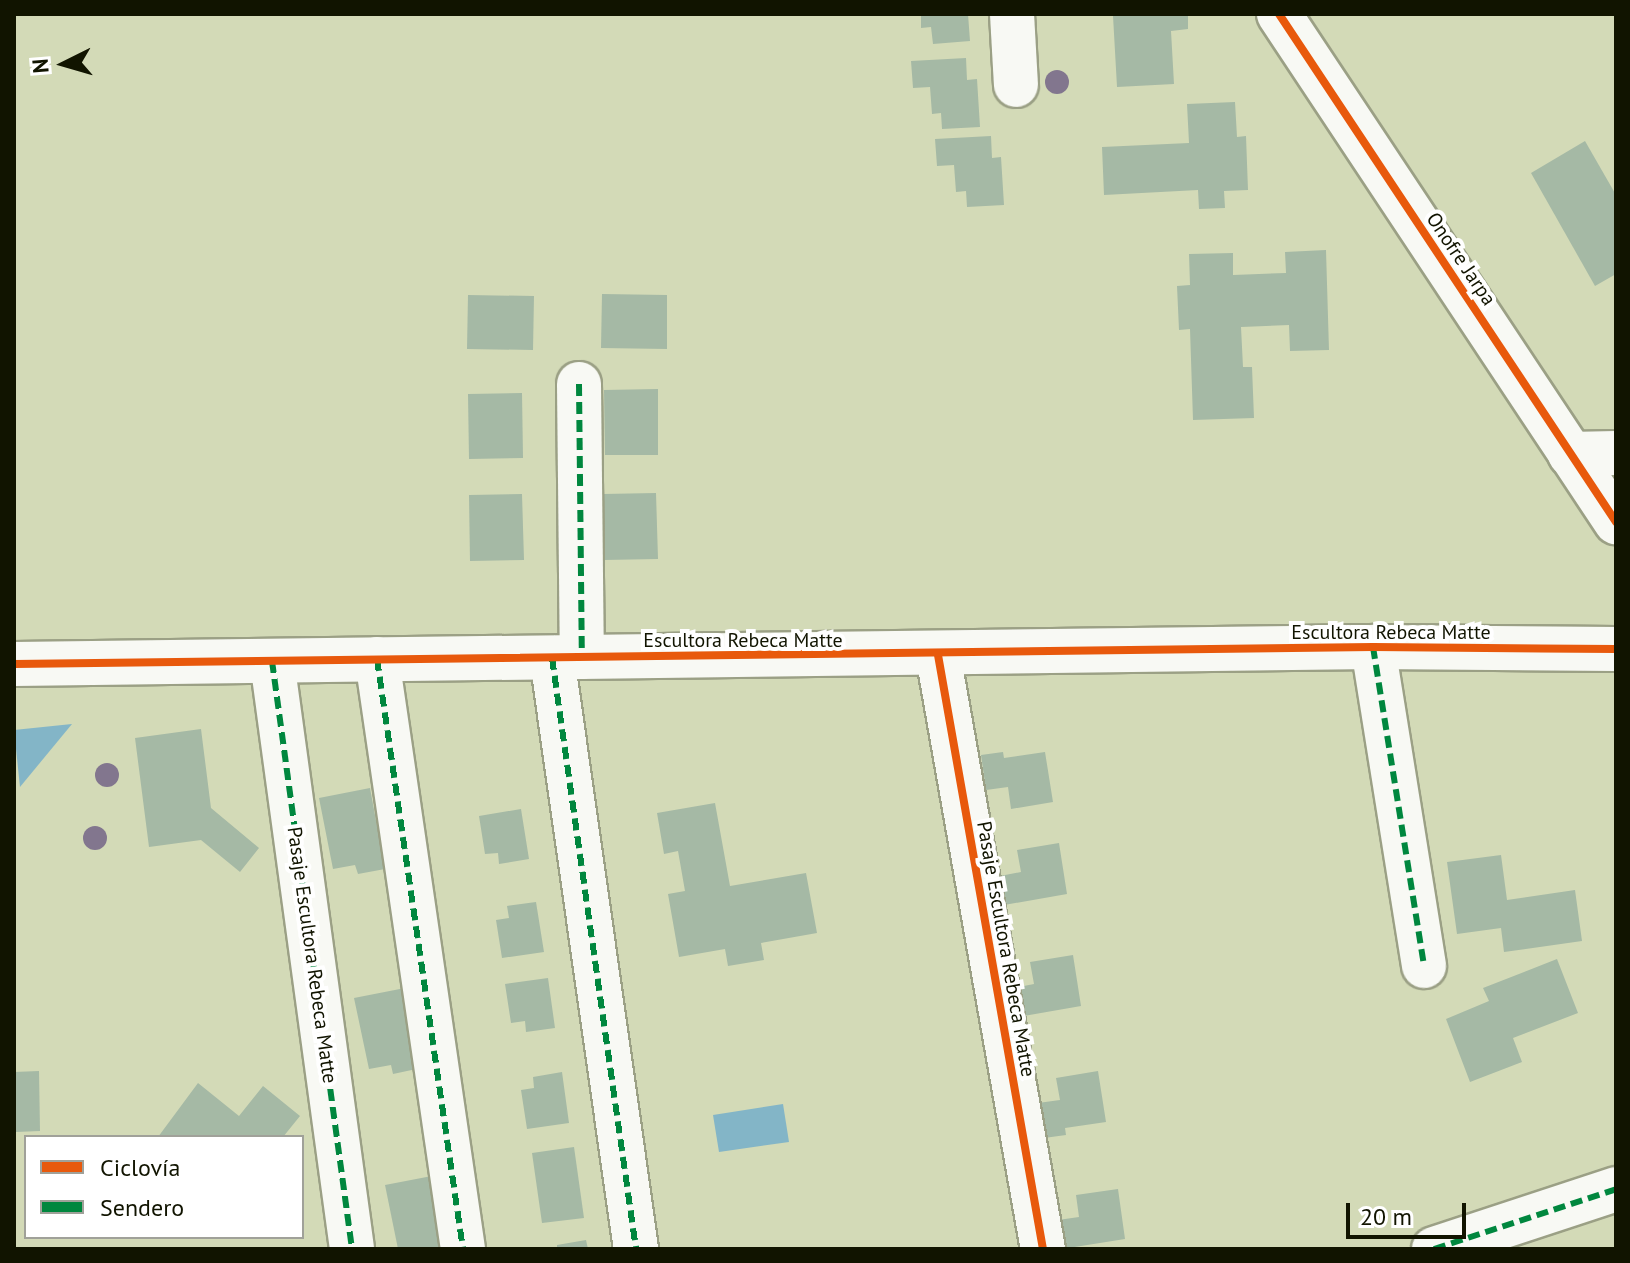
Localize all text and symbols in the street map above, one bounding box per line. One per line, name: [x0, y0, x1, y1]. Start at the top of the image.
north arrow: [24, 24, 104, 104]
text: N: [26, 58, 55, 75]
street label: Onofre Jarpa: [1421, 208, 1501, 310]
street label: Escultora Rebeca Matte: [1291, 620, 1491, 644]
street label: Escultora Rebeca Matte: [643, 628, 843, 652]
street label: Pasaje Escultora Rebeca Matte: [972, 819, 1040, 1079]
street label: Pasaje Escultora Rebeca Matte: [282, 825, 342, 1085]
legend: [24, 1135, 304, 1239]
text: Ciclovía: [100, 1152, 180, 1183]
scale bar: [1350, 1187, 1470, 1237]
text: Sendero: [100, 1192, 184, 1223]
text: 20 m: [1360, 1201, 1412, 1232]

